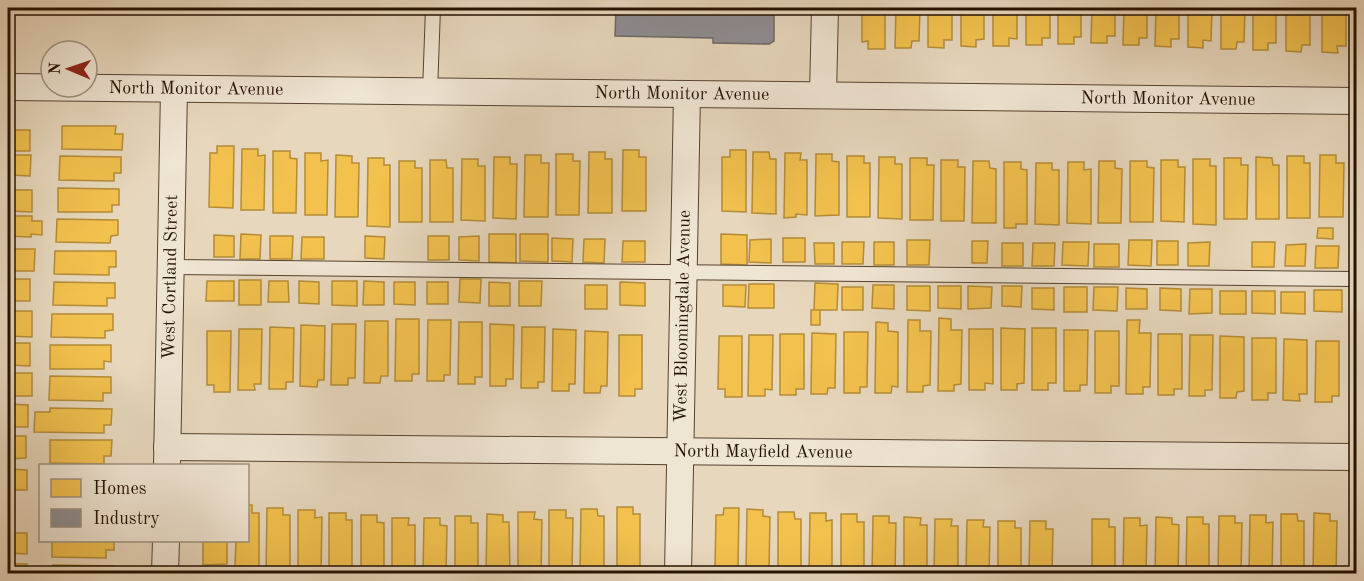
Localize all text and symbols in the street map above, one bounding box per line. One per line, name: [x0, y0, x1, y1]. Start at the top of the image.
north arrow: [39, 39, 99, 99]
text: N: [48, 61, 64, 75]
street label: North Monitor Avenue: [108, 79, 284, 99]
street label: North Monitor Avenue: [594, 84, 770, 104]
street label: North Monitor Avenue: [1080, 89, 1255, 109]
street label: West Cortland Street: [160, 194, 181, 360]
street label: West Bloomingdale Avenue: [672, 210, 694, 422]
street label: North Mayfield Avenue: [673, 442, 853, 462]
legend: [39, 464, 249, 542]
text: Homes: [93, 480, 147, 498]
text: Industry: [93, 510, 160, 528]

